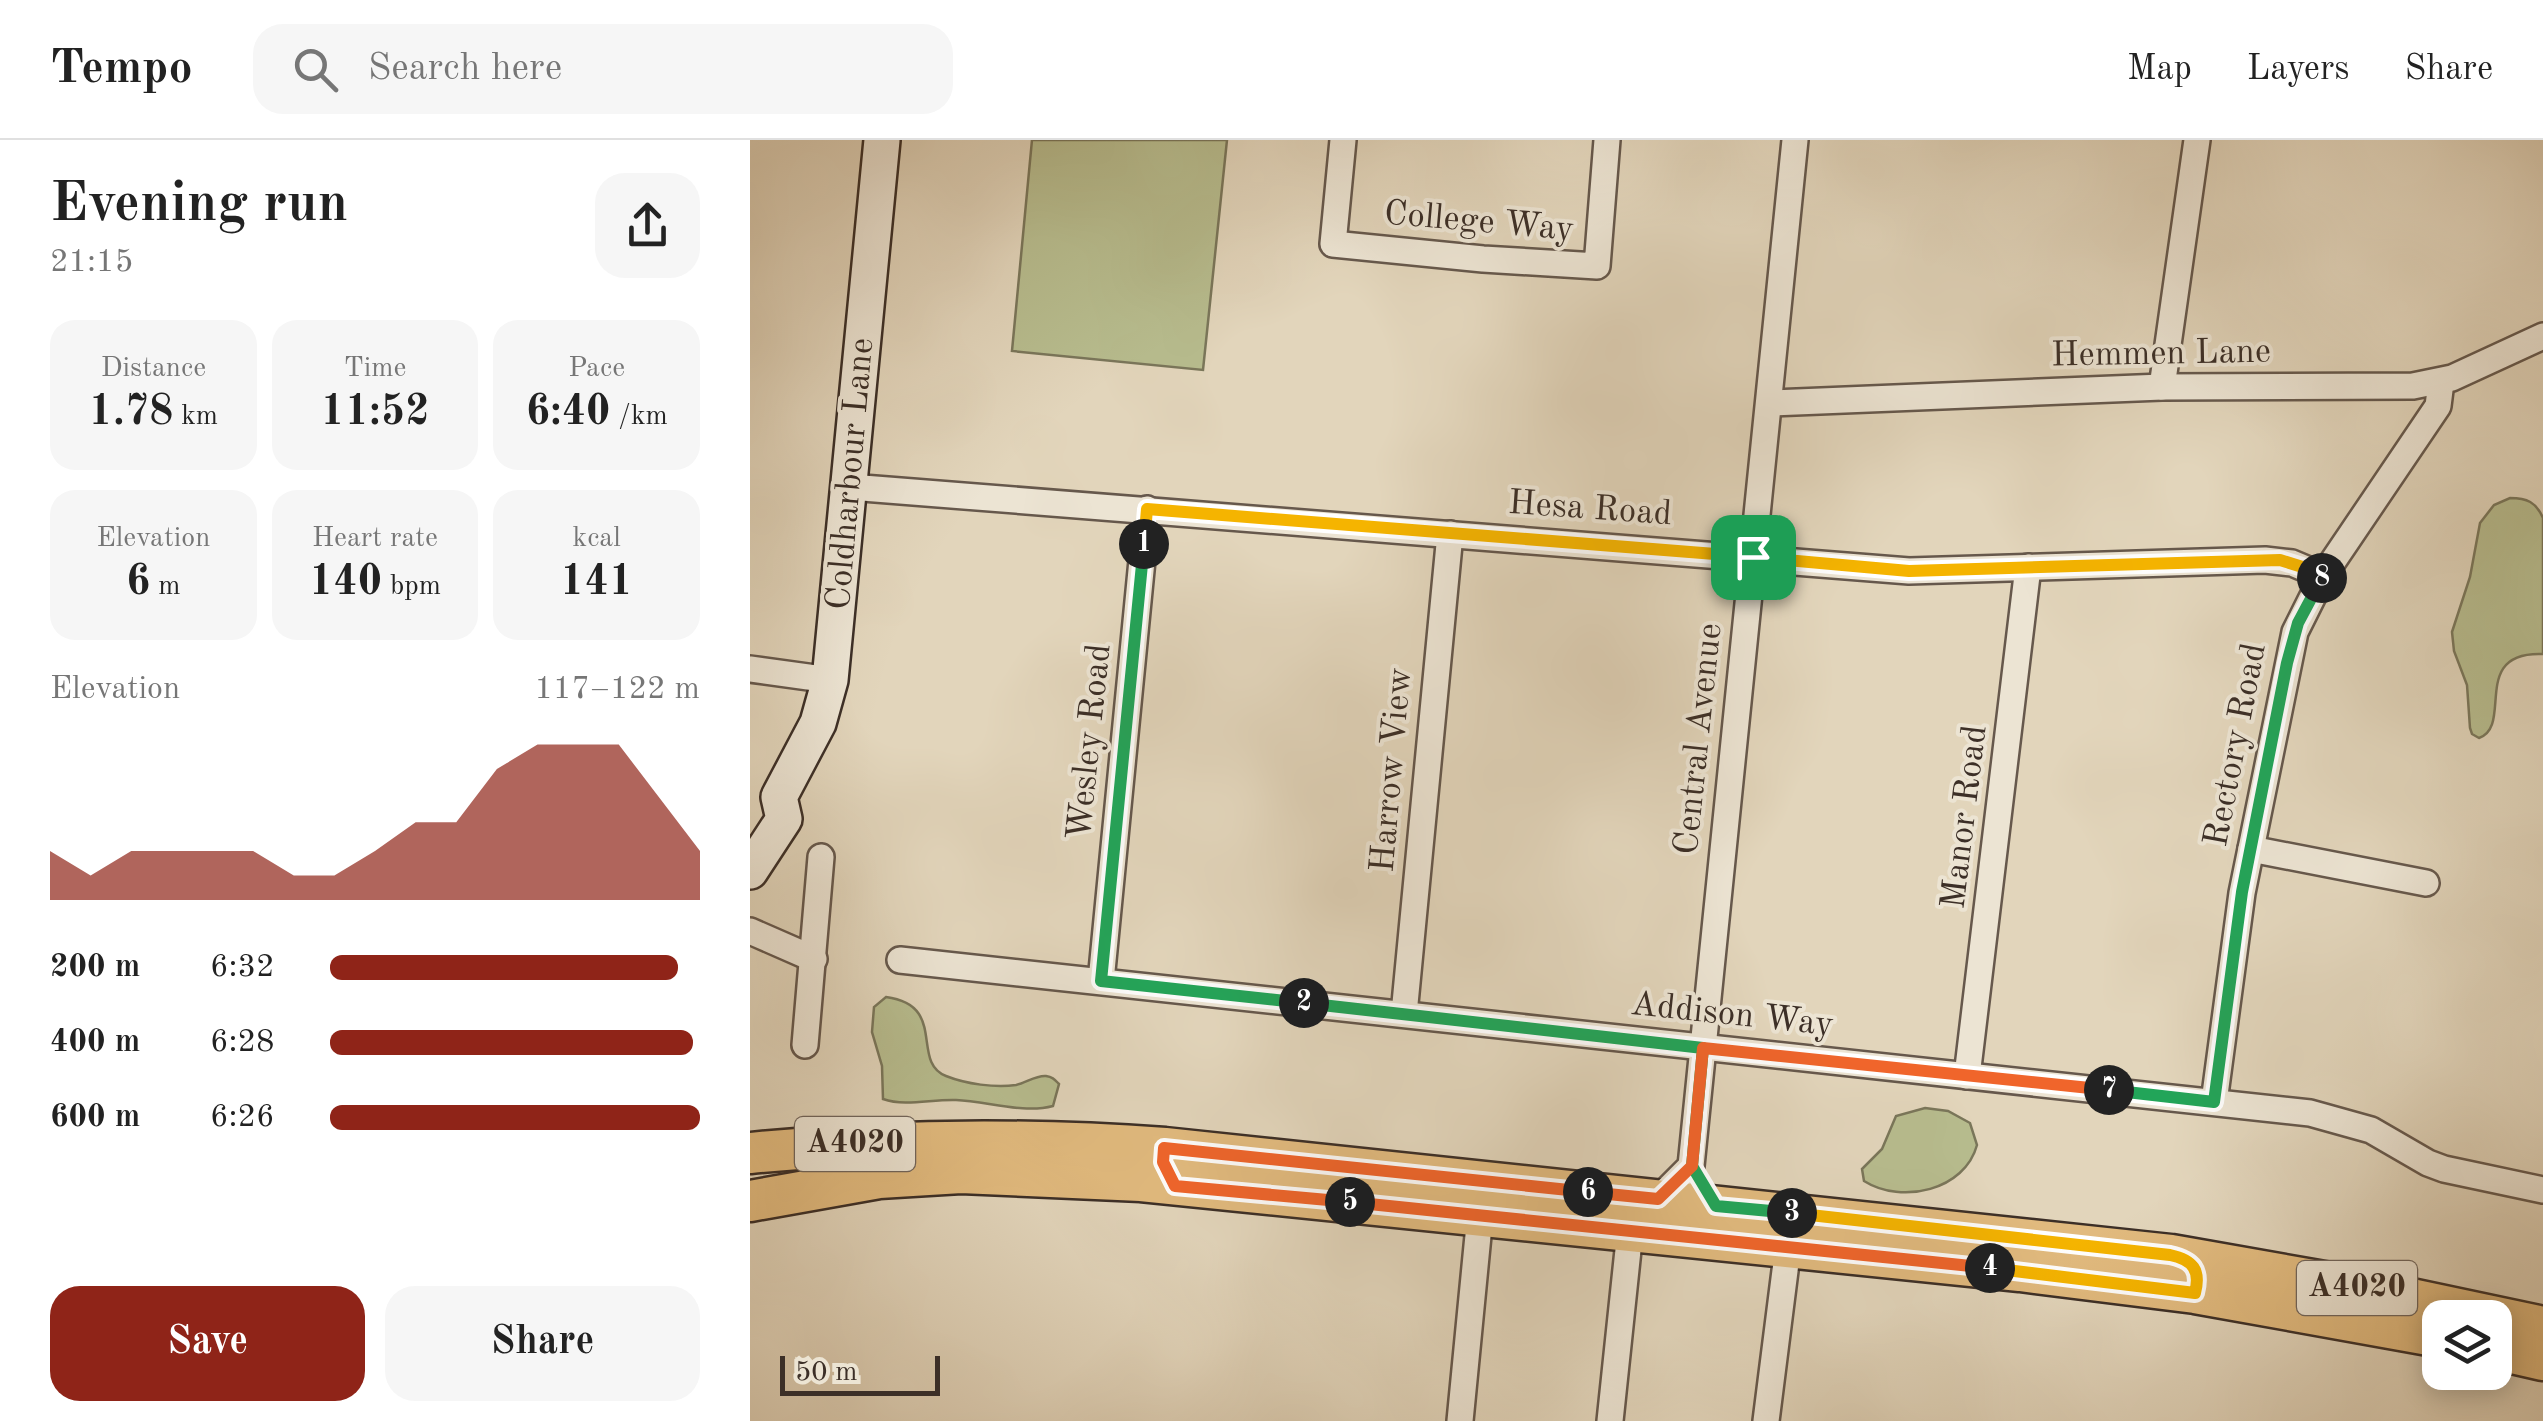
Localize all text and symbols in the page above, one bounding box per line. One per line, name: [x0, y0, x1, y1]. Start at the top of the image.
search box: [253, 24, 953, 114]
icon: search: [288, 42, 343, 97]
text: Tempo: [50, 45, 193, 93]
text: Search here: [368, 50, 562, 88]
text: Map: [2127, 52, 2192, 87]
text: Layers: [2247, 52, 2350, 87]
text: Share: [2405, 52, 2493, 87]
button: share: [595, 173, 700, 278]
text: Evening run: [50, 178, 348, 233]
street label: College Way: [1383, 196, 1575, 248]
text: 21:15: [50, 247, 133, 279]
street label: Hemmen Lane: [2051, 335, 2271, 373]
street label: Coldharbour Lane: [822, 336, 880, 612]
text: Distance: [101, 355, 206, 383]
text: Time: [344, 355, 406, 383]
text: Pace: [568, 355, 625, 383]
text: 1.78: [89, 392, 173, 434]
text: 11:52: [320, 392, 430, 434]
text: 6:40: [526, 392, 610, 434]
text: km: [173, 403, 218, 431]
text: /km: [610, 403, 668, 431]
street label: Hesa Road: [1507, 486, 1673, 532]
pin: [1711, 515, 1796, 600]
pin: 1: [1119, 519, 1169, 569]
text: Elevation: [96, 525, 210, 553]
text: Heart rate: [312, 525, 438, 553]
text: kcal: [573, 525, 621, 553]
text: 1: [1136, 530, 1152, 558]
icon: arrive: [1726, 530, 1781, 585]
pin: 8: [2297, 553, 2347, 603]
text: 6: [126, 562, 150, 604]
text: 140: [309, 562, 382, 604]
text: 141: [560, 562, 633, 604]
text: 8: [2314, 564, 2330, 592]
text: m: [150, 573, 181, 601]
text: bpm: [382, 573, 441, 601]
street label: Central Avenue: [1669, 621, 1729, 857]
street label: Rectory Road: [2199, 640, 2273, 850]
street label: Wesley Road: [1062, 642, 1118, 842]
street label: Harrow View: [1366, 666, 1418, 874]
text: Elevation: [50, 674, 180, 706]
text: 117–122 m: [534, 674, 700, 706]
street label: Manor Road: [1936, 723, 1994, 911]
text: 200 m: [50, 952, 140, 984]
text: 6:32: [210, 952, 275, 984]
pin: 2: [1279, 978, 1329, 1028]
street label: Addison Way: [1629, 987, 1835, 1043]
text: 2: [1296, 989, 1312, 1017]
text: 400 m: [50, 1027, 140, 1059]
text: 6:28: [210, 1027, 275, 1059]
pin: 7: [2084, 1065, 2134, 1115]
text: 7: [2101, 1076, 2117, 1104]
text: 600 m: [50, 1102, 140, 1134]
text: 6:26: [210, 1102, 275, 1134]
road number: A4020: [795, 1117, 915, 1171]
pin: 6: [1563, 1167, 1613, 1217]
pin: 5: [1325, 1177, 1375, 1227]
text: 6: [1580, 1178, 1596, 1206]
text: 5: [1342, 1188, 1358, 1216]
pin: 3: [1767, 1188, 1817, 1238]
text: 3: [1784, 1199, 1800, 1227]
pin: 4: [1965, 1243, 2015, 1293]
text: 4: [1982, 1254, 1998, 1282]
road number: A4020: [2297, 1261, 2417, 1315]
button: Save: [50, 1286, 365, 1401]
button: Share: [385, 1286, 700, 1401]
map controls: [2422, 1300, 2512, 1390]
button: layers: [2422, 1300, 2512, 1390]
scale bar: [780, 1351, 940, 1396]
text: 50 m: [795, 1359, 858, 1387]

